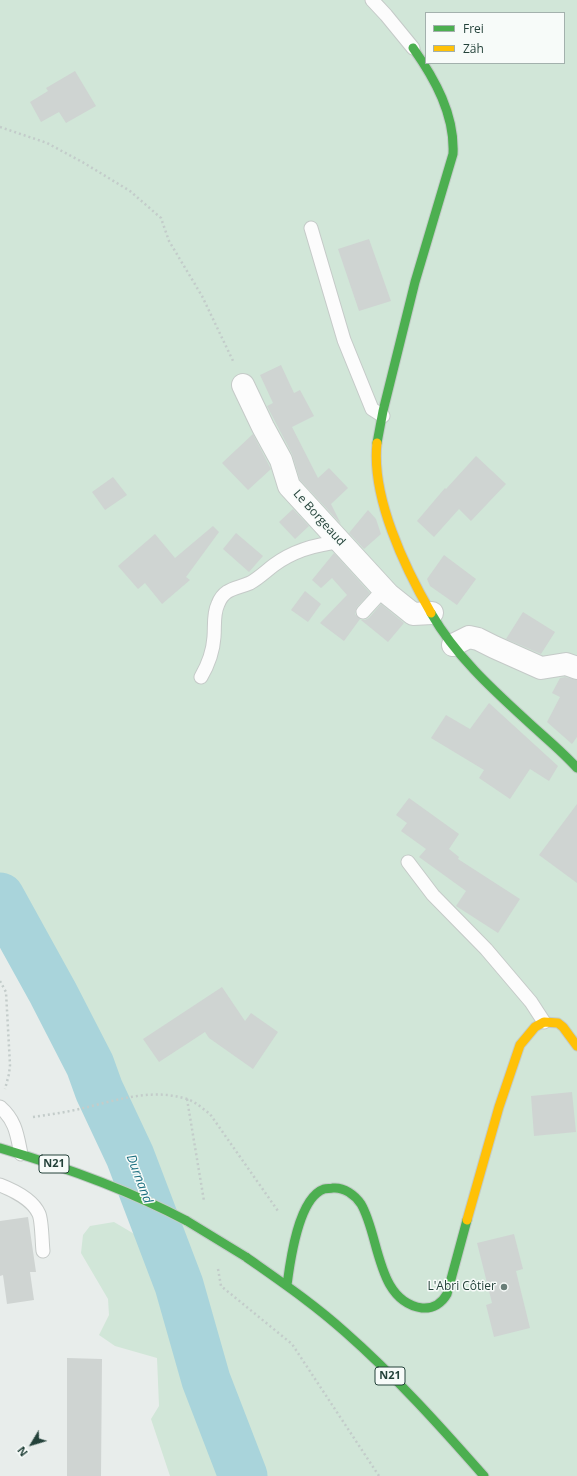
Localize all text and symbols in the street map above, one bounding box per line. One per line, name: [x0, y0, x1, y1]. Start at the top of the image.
legend: [425, 12, 565, 64]
text: Frei: [463, 20, 484, 37]
text: Zäh: [463, 40, 484, 57]
street label: Le Borgeaud: [290, 487, 348, 549]
water label: Durnand: [123, 1152, 155, 1206]
road number: N21: [39, 1155, 69, 1173]
place label: L'Abri Côtier: [427, 1280, 496, 1294]
marker: L'Abri Côtier: [499, 1282, 509, 1292]
road number: N21: [375, 1367, 405, 1385]
north arrow: [12, 1424, 52, 1464]
text: N: [13, 1444, 31, 1460]

